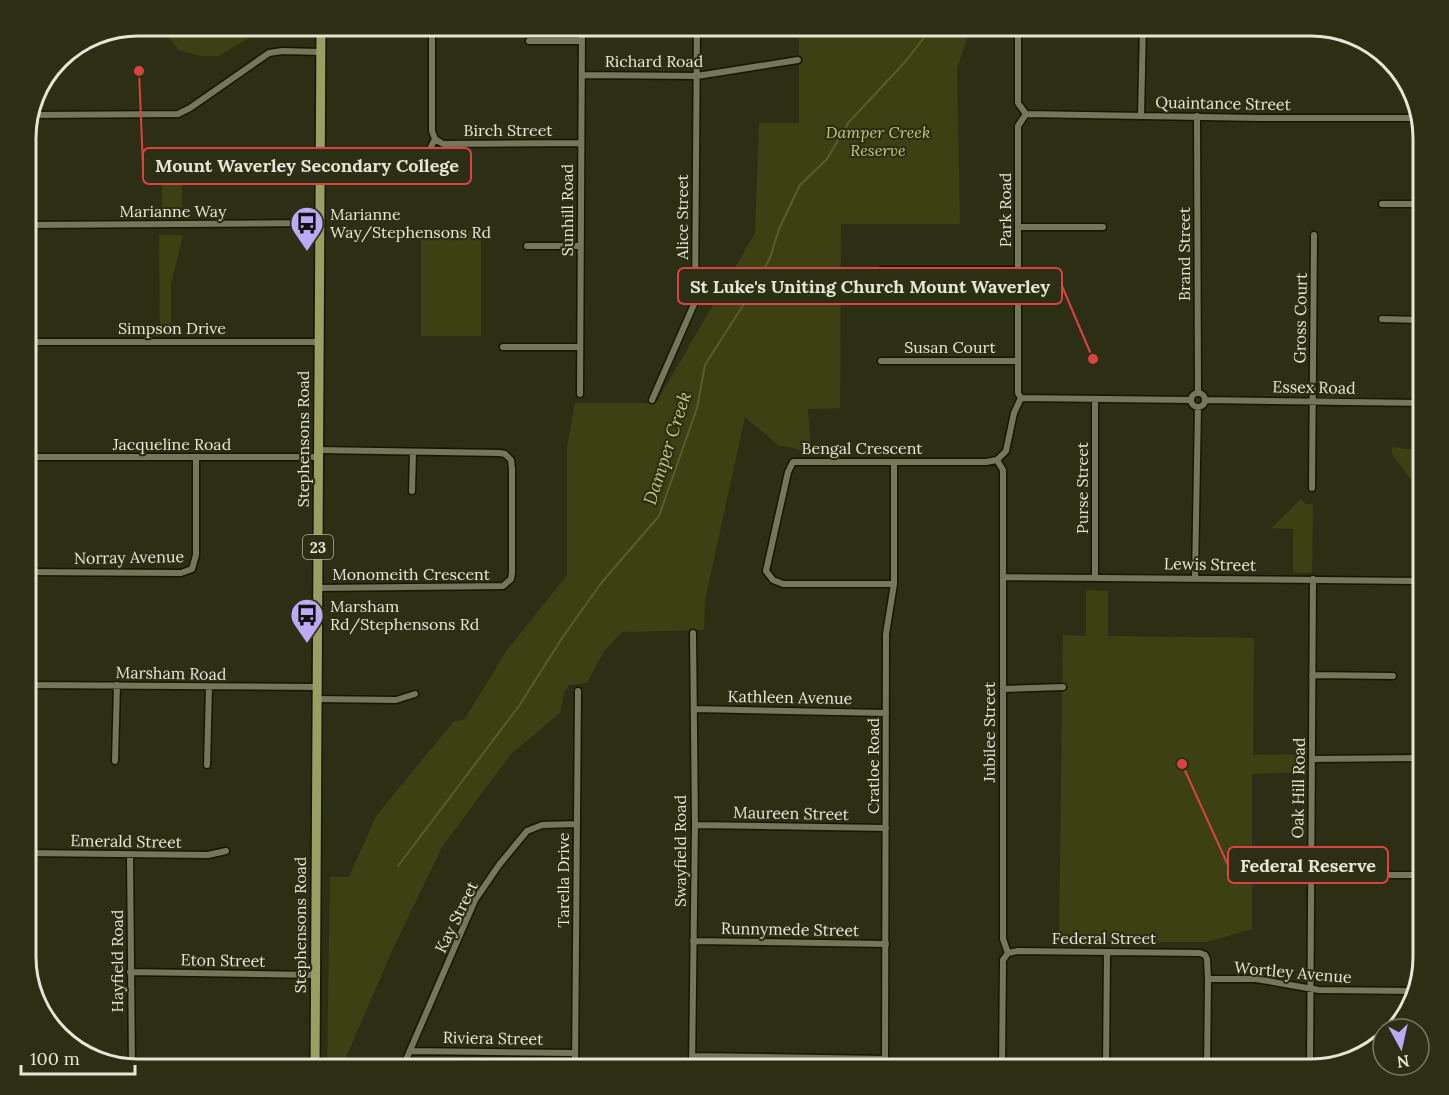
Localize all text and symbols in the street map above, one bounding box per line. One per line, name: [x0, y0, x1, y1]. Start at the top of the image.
street label: Richard Road: [605, 51, 704, 71]
street label: Quaintance Street: [1155, 92, 1292, 114]
street label: Birch Street: [464, 120, 553, 140]
park label: Damper Creek Reserve: [826, 122, 930, 160]
callout: Mount Waverley Secondary College: [143, 148, 471, 184]
text: Mount Waverley Secondary College: [155, 154, 459, 177]
street label: Sunhill Road: [557, 163, 577, 256]
street label: Park Road: [995, 172, 1015, 247]
street label: Alice Street: [672, 173, 692, 261]
street label: Marianne Way: [120, 201, 227, 221]
place label: Marianne Way/Stephensons Rd: [330, 204, 491, 243]
bus stop icon: Marianne Way/Stephensons Rd: [289, 205, 325, 252]
street label: Brand Street: [1174, 206, 1194, 301]
callout: St Luke's Uniting Church Mount Waverley: [678, 268, 1062, 304]
street label: Gross Court: [1289, 272, 1311, 364]
text: St Luke's Uniting Church Mount Waverley: [690, 275, 1050, 298]
street label: Simpson Drive: [118, 318, 226, 338]
street label: Susan Court: [904, 337, 997, 357]
street label: Stephensons Road: [293, 370, 313, 507]
street label: Essex Road: [1272, 376, 1356, 398]
water label: Damper Creek: [638, 389, 696, 507]
street label: Jacqueline Road: [112, 434, 232, 454]
street label: Bengal Crescent: [802, 438, 923, 458]
street label: Purse Street: [1072, 441, 1092, 534]
road number: 23: [303, 535, 333, 559]
street label: Norray Avenue: [74, 546, 185, 568]
street label: Lewis Street: [1164, 553, 1257, 575]
street label: Monomeith Crescent: [332, 564, 491, 584]
place label: Marsham Rd/Stephensons Rd: [330, 596, 480, 635]
bus stop icon: Marsham Rd/Stephensons Rd: [289, 597, 325, 644]
street label: Marsham Road: [115, 662, 227, 684]
street label: Jubilee Street: [979, 681, 999, 783]
street label: Kathleen Avenue: [727, 686, 853, 708]
street label: Cratloe Road: [863, 718, 883, 814]
street label: Oak Hill Road: [1287, 737, 1309, 838]
street label: Swayfield Road: [670, 795, 690, 907]
street label: Maureen Street: [733, 802, 850, 824]
street label: Emerald Street: [70, 830, 183, 852]
street label: Tarella Drive: [553, 832, 573, 927]
callout: Federal Reserve: [1228, 847, 1388, 883]
text: Federal Reserve: [1240, 854, 1376, 877]
street label: Stephensons Road: [290, 856, 310, 993]
street label: Kay Street: [430, 877, 482, 956]
street label: Hayfield Road: [107, 909, 127, 1012]
street label: Runnymede Street: [721, 918, 860, 940]
street label: Federal Street: [1052, 928, 1157, 948]
street label: Eton Street: [180, 949, 266, 971]
street label: Wortley Avenue: [1233, 957, 1353, 987]
north arrow: [1371, 1017, 1431, 1077]
street label: Riviera Street: [443, 1027, 544, 1049]
scale bar: [21, 1038, 135, 1076]
text: 100 m: [30, 1047, 80, 1070]
text: N: [1396, 1051, 1411, 1073]

